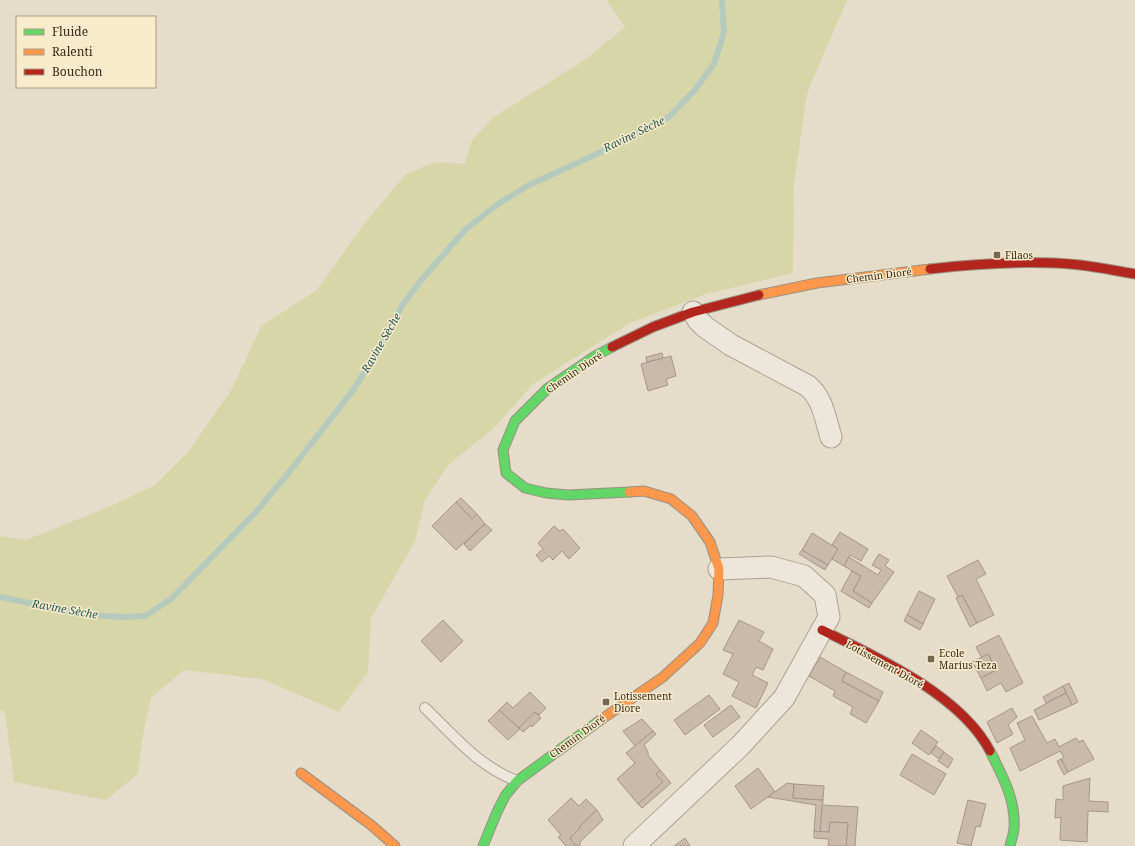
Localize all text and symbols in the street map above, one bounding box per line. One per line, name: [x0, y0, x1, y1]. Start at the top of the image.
legend: [16, 16, 156, 88]
text: Fluide: [52, 23, 88, 40]
text: Ralenti: [52, 43, 93, 60]
text: Bouchon: [52, 63, 103, 80]
water label: Ravine Sèche: [600, 112, 668, 155]
place label: Filaos: [1005, 248, 1034, 262]
marker: Filaos: [992, 250, 1002, 260]
street label: Chemin Dioré: [845, 264, 913, 286]
water label: Ravine Sèche: [357, 310, 404, 376]
street label: Chemin Dioré: [543, 348, 605, 396]
water label: Ravine Sèche: [30, 595, 100, 622]
street label: Lotissement Dioré: [844, 637, 926, 691]
place label: Ecole Marius Teza: [939, 646, 997, 672]
marker: Ecole Marius Teza: [926, 654, 936, 664]
place label: Lotissement Diore: [614, 689, 672, 715]
marker: Lotissement Diore: [601, 697, 611, 707]
street label: Chemin Dioré: [546, 711, 608, 761]

